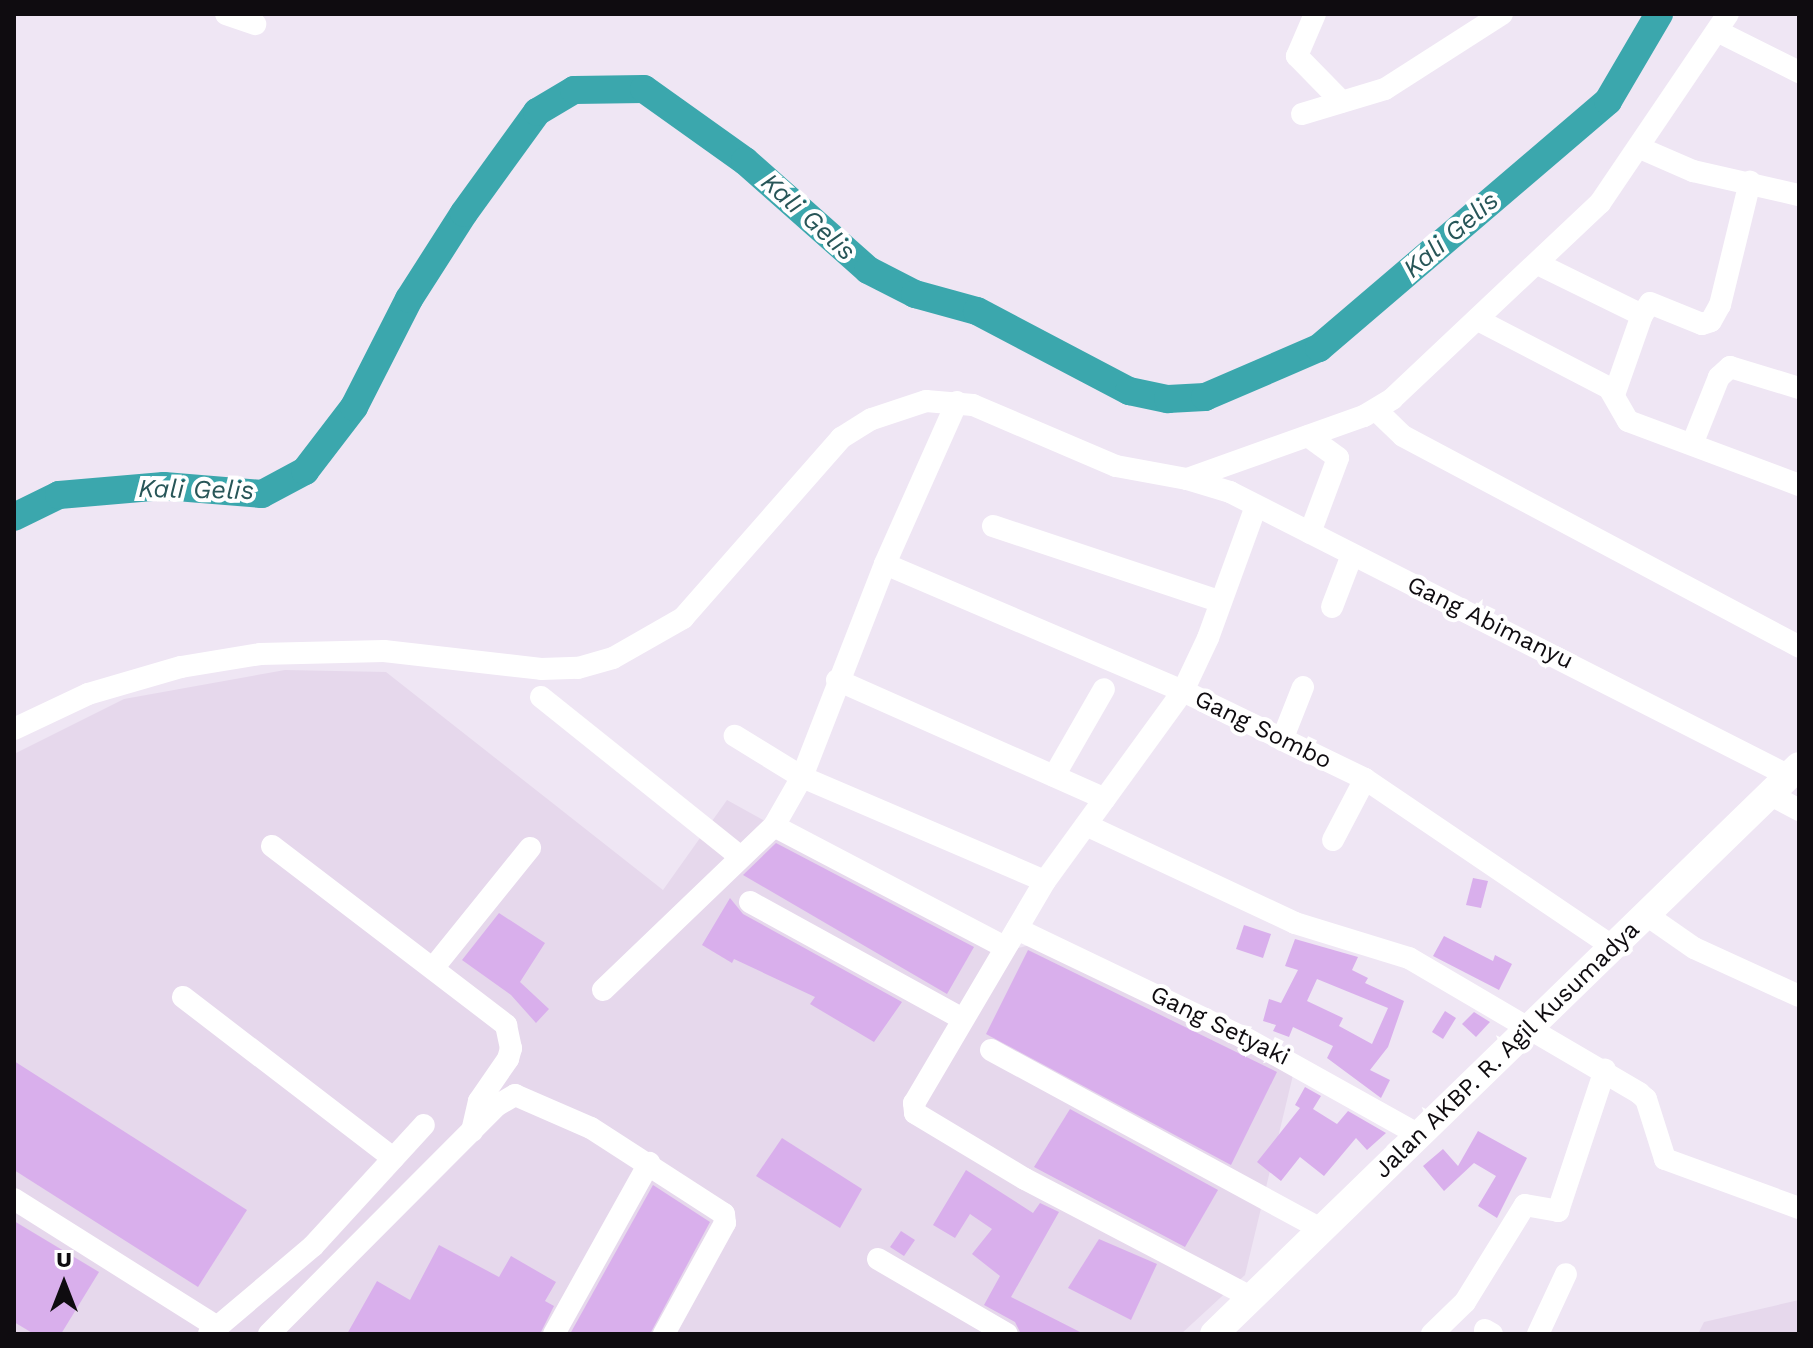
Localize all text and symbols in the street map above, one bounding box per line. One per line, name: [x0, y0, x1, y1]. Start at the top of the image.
water label: Kali Gelis: [754, 167, 862, 267]
water label: Kali Gelis: [1397, 185, 1505, 285]
water label: Kali Gelis: [138, 473, 254, 507]
street label: Gang Abimanyu: [1402, 570, 1578, 676]
street label: Gang Sombo: [1190, 684, 1336, 776]
street label: Jalan AKBP. R. Agil Kusumadya: [1368, 915, 1646, 1185]
street label: Gang Setyaki: [1146, 980, 1294, 1072]
north arrow: [24, 1244, 104, 1324]
text: U: [56, 1247, 72, 1272]

